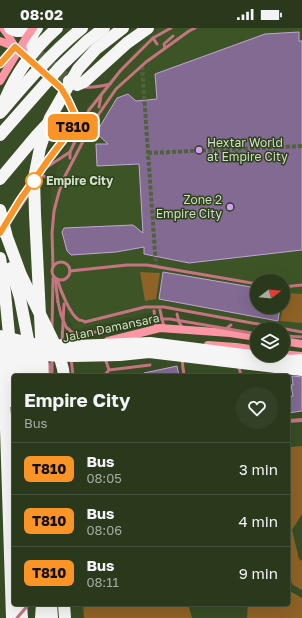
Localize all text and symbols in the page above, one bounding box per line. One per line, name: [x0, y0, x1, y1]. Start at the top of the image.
text: 08:02: [20, 5, 63, 23]
line badge: T810: [45, 114, 101, 140]
text: T810: [56, 118, 90, 135]
place label: Hextar World at Empire City: [207, 135, 288, 164]
marker: Hextar World at Empire City: [194, 145, 204, 155]
marker: Empire City: [25, 172, 43, 190]
place label: Empire City: [46, 173, 114, 188]
place label: Zone 2 Empire City: [156, 192, 222, 221]
marker: Zone 2 Empire City: [225, 202, 235, 212]
north arrow: [250, 274, 290, 314]
map controls: [250, 274, 290, 362]
street label: Jalan Damansara: [61, 310, 161, 345]
button: layers: [250, 322, 290, 362]
button: heart: [236, 387, 278, 429]
text: Empire City: [24, 388, 130, 411]
text: Bus: [24, 415, 47, 431]
text: Bus: [86, 452, 114, 470]
text: T810: [32, 460, 66, 477]
text: 3 min: [239, 460, 278, 478]
text: 08:05: [86, 470, 122, 486]
text: Bus: [86, 504, 114, 522]
text: T810: [32, 512, 66, 529]
text: 4 min: [239, 512, 278, 530]
text: 08:06: [86, 522, 122, 538]
text: Bus: [86, 556, 114, 574]
text: T810: [32, 564, 66, 581]
text: 9 min: [239, 564, 278, 582]
text: 08:11: [86, 574, 119, 590]

